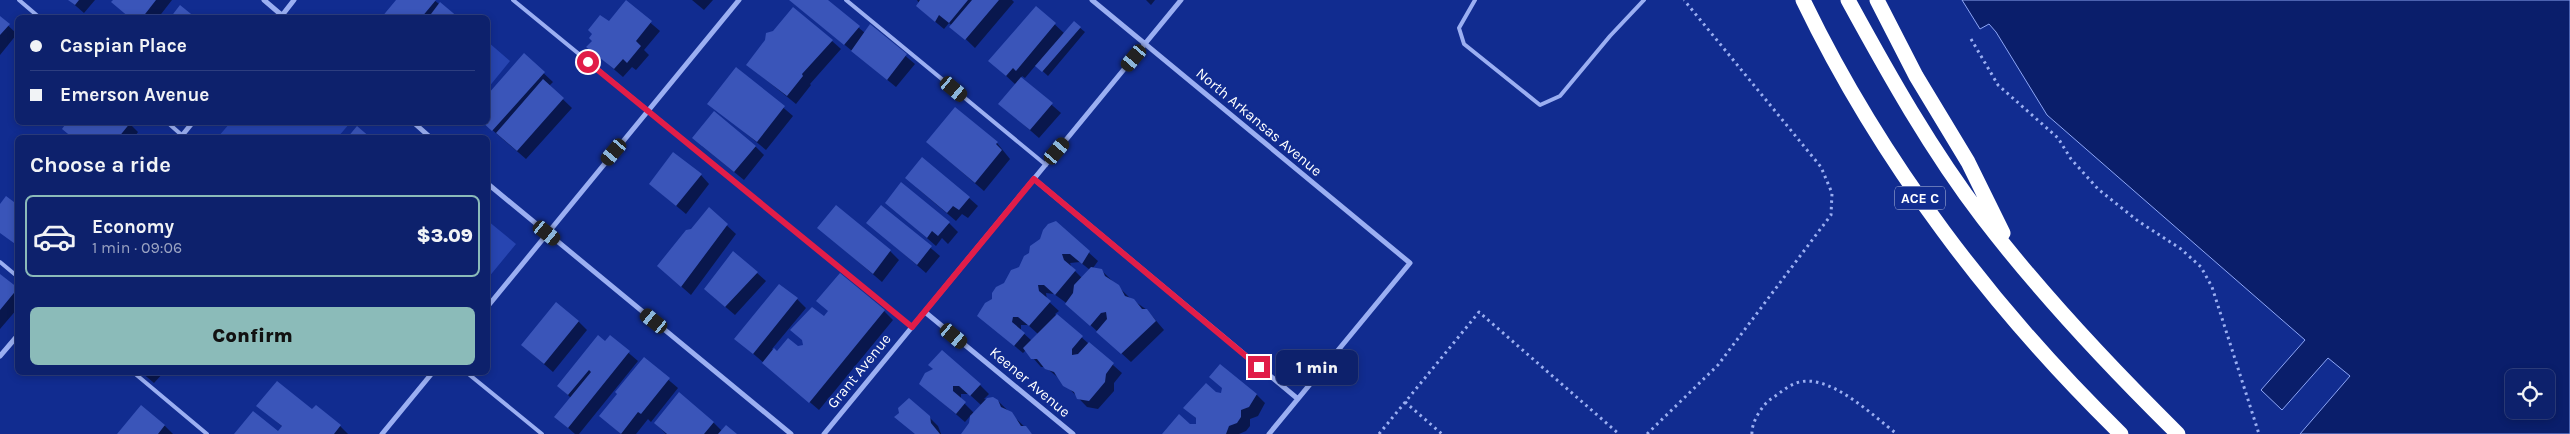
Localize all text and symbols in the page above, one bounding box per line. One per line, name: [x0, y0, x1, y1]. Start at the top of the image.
text: Caspian Place: [60, 35, 187, 57]
car: [1118, 42, 1149, 74]
route start: [577, 51, 599, 73]
street label: North Arkansas Avenue: [1192, 64, 1326, 180]
car: [937, 74, 970, 104]
text: Emerson Avenue: [60, 84, 209, 106]
car: [1041, 135, 1072, 167]
car: [598, 136, 629, 168]
text: Choose a ride: [30, 152, 171, 178]
road number: ACE C: [1895, 187, 1945, 210]
icon: car: [32, 214, 77, 259]
text: Economy: [92, 216, 174, 238]
car: [530, 218, 563, 248]
text: $3.09: [416, 225, 473, 247]
text: 1 min · 09:06: [92, 238, 182, 257]
car: [637, 306, 670, 336]
button: Confirm: [30, 307, 475, 365]
car: [937, 321, 970, 351]
street label: Grant Avenue: [823, 330, 895, 412]
street label: Keener Avenue: [986, 343, 1074, 421]
callout: 1 min: [1276, 350, 1359, 384]
route end: [1248, 356, 1270, 378]
text: 1 min: [1296, 358, 1338, 377]
map controls: [2505, 369, 2555, 419]
button: locate: [2505, 369, 2555, 419]

